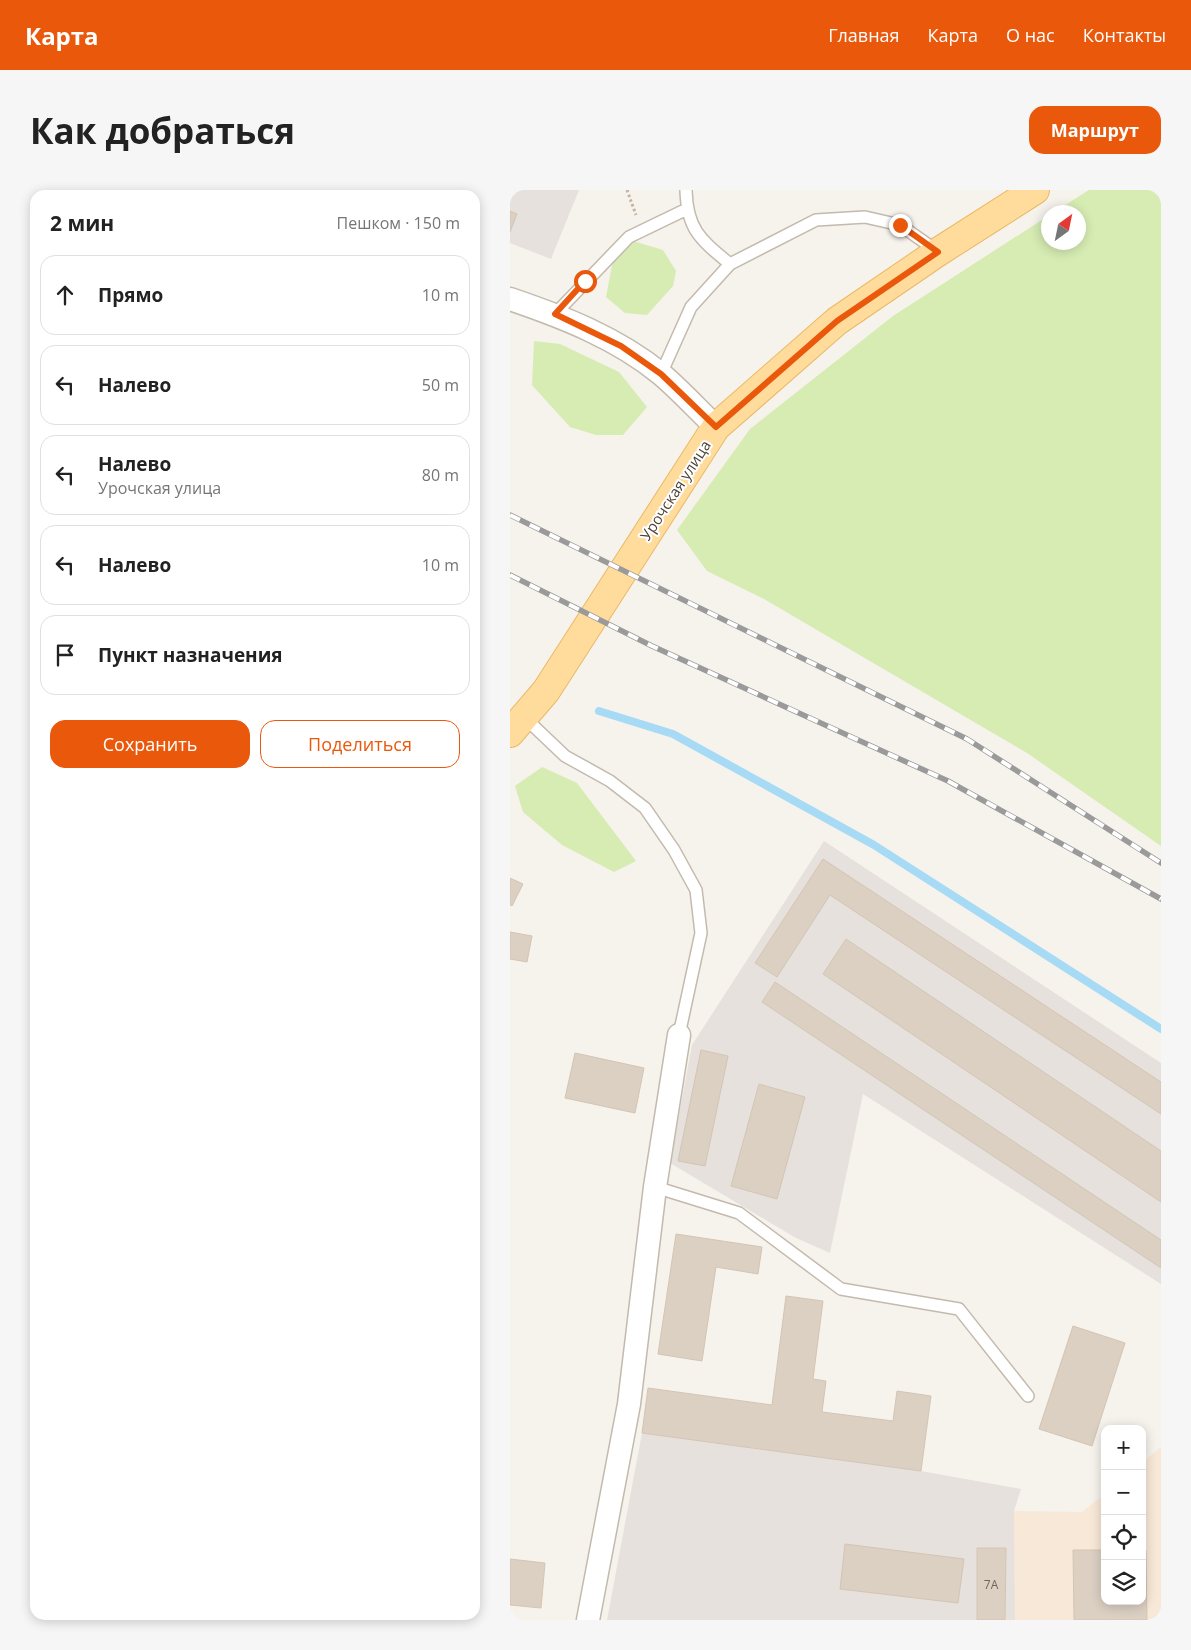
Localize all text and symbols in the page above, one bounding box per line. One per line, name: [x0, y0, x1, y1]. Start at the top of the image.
text: Карта: [25, 19, 99, 52]
text: Главная: [828, 23, 900, 47]
text: Карта: [928, 23, 978, 47]
text: О нас: [1006, 23, 1055, 47]
text: Контакты: [1083, 23, 1166, 47]
button: Маршрут: [1029, 106, 1161, 154]
text: Как добраться: [30, 107, 295, 154]
north arrow: [1041, 205, 1086, 250]
text: 2 мин: [50, 209, 114, 237]
text: Пешком · 150 m: [337, 212, 460, 234]
route end: [889, 214, 912, 237]
route start: [574, 270, 597, 293]
icon: ahead: [51, 281, 79, 309]
text: Прямо: [98, 282, 163, 308]
text: 10 m: [422, 284, 459, 306]
icon: left: [51, 371, 79, 399]
text: Налево: [98, 372, 171, 398]
text: 50 m: [422, 374, 459, 396]
street label: Урочская улица: [635, 436, 715, 544]
text: Налево: [98, 451, 171, 477]
icon: left: [51, 461, 79, 489]
text: 80 m: [422, 464, 459, 486]
text: Урочская улица: [98, 477, 221, 499]
icon: left: [51, 551, 79, 579]
text: Налево: [98, 552, 171, 578]
text: 10 m: [422, 554, 459, 576]
icon: arrive: [51, 641, 79, 669]
text: Пункт назначения: [98, 642, 283, 668]
button: Сохранить: [50, 720, 250, 768]
button: Поделиться: [260, 720, 460, 768]
map controls: [1101, 1425, 1146, 1605]
button: +: [1101, 1425, 1146, 1470]
button: −: [1101, 1470, 1146, 1515]
button: locate: [1101, 1515, 1146, 1560]
button: layers: [1101, 1560, 1146, 1605]
house number: 7А: [984, 1576, 999, 1593]

